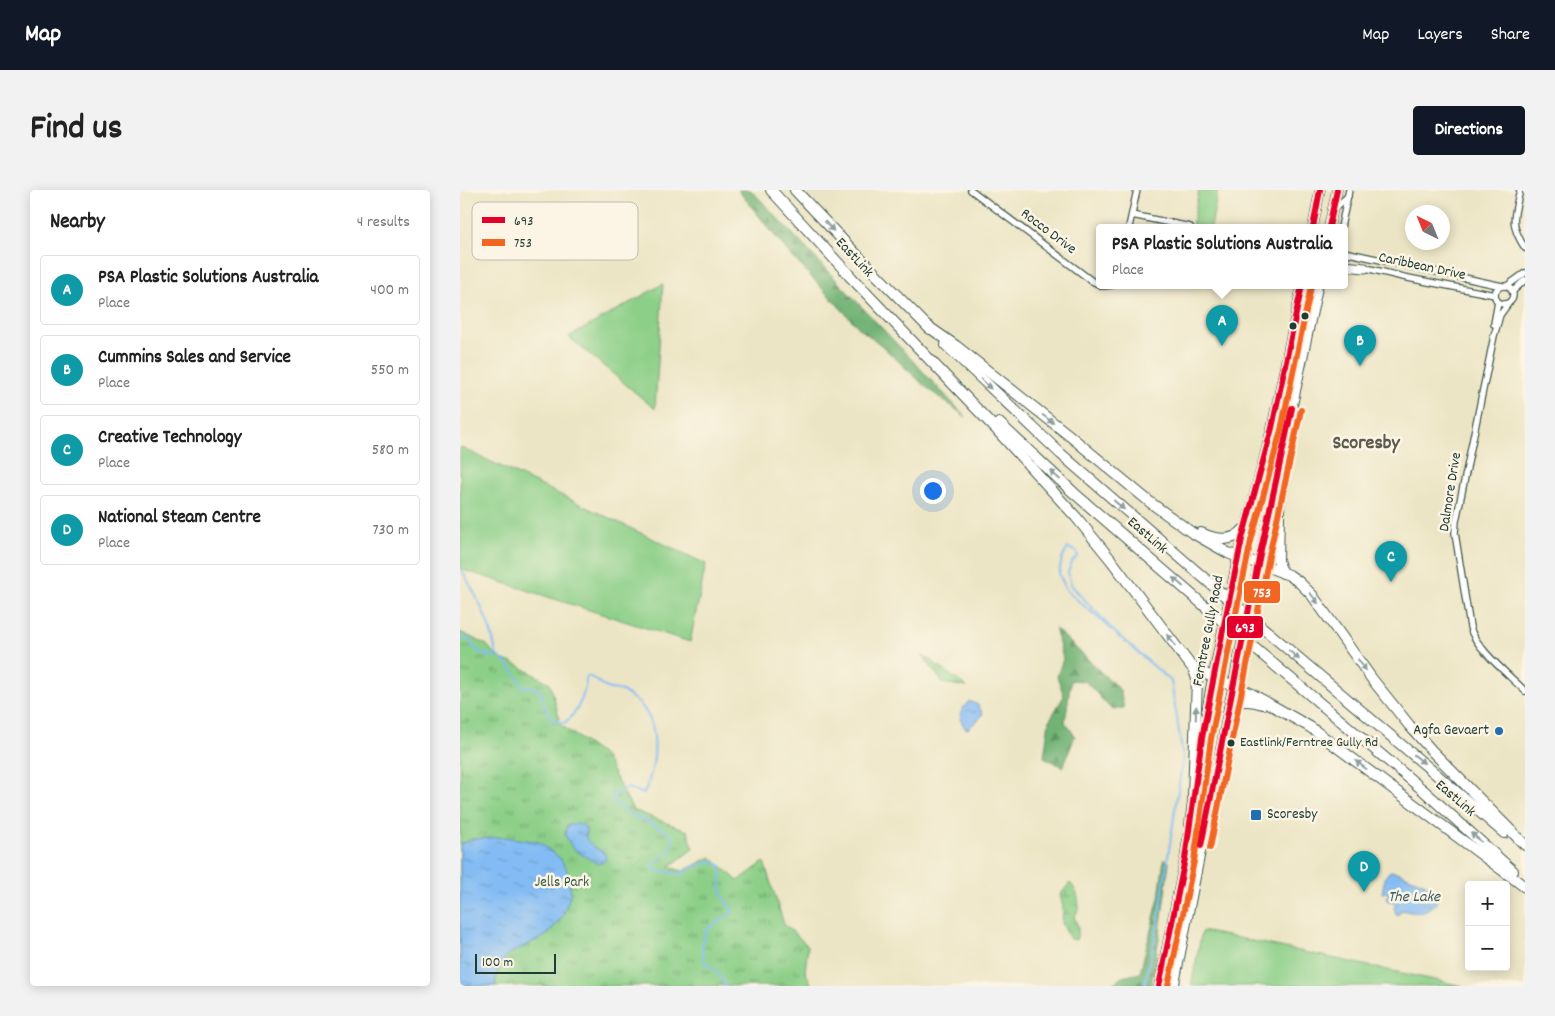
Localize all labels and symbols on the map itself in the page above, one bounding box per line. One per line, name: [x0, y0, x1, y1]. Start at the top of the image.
legend: [472, 202, 638, 260]
street label: Rocco Drive: [1015, 204, 1081, 261]
north arrow: [1405, 205, 1450, 250]
text: 693: [514, 212, 534, 232]
one-way arrow: [823, 219, 835, 231]
street label: EastLink: [830, 233, 878, 283]
text: 753: [514, 234, 532, 254]
street label: Caribbean Drive: [1376, 247, 1468, 287]
pin: A: [1206, 305, 1238, 346]
unlabelled marker: [1300, 311, 1310, 321]
unlabelled marker: [1288, 321, 1298, 331]
pin: B: [1344, 325, 1376, 366]
one-way arrow: [980, 378, 992, 390]
one-way arrow: [1041, 414, 1055, 424]
district label: Scoresby: [1332, 430, 1400, 458]
street label: Dalmore Drive: [1434, 450, 1468, 533]
one-way arrow: [1050, 469, 1062, 481]
your location: [920, 478, 946, 504]
one-way arrow: [1113, 499, 1125, 510]
street label: EastLink: [1122, 512, 1172, 560]
pin: C: [1375, 541, 1407, 582]
street label: Ferntree Gully Road: [1187, 574, 1231, 688]
one-way arrow: [1172, 576, 1184, 588]
line badge: 753: [1243, 580, 1281, 604]
text: 753: [1253, 584, 1271, 604]
one-way arrow: [1309, 592, 1320, 605]
line badge: 693: [1226, 615, 1264, 639]
text: 693: [1235, 619, 1255, 639]
one-way arrow: [1166, 633, 1176, 647]
one-way arrow: [1288, 649, 1300, 660]
one-way arrow: [1357, 658, 1367, 672]
one-way arrow: [1192, 705, 1200, 721]
place label: Agfa Gevaert: [1413, 720, 1489, 742]
marker: Agfa Gevaert: [1493, 725, 1505, 737]
place label: Eastlink/Ferntree Gully Rd: [1240, 733, 1378, 753]
marker: Eastlink/Ferntree Gully Rd: [1226, 738, 1236, 748]
one-way arrow: [1412, 754, 1425, 765]
one-way arrow: [1354, 760, 1368, 770]
street label: EastLink: [1430, 775, 1480, 823]
place label: Scoresby: [1267, 804, 1318, 826]
marker: Scoresby: [1249, 808, 1263, 822]
one-way arrow: [1470, 831, 1482, 843]
pin: D: [1348, 851, 1380, 892]
park label: Jells Park: [535, 872, 589, 894]
water label: The Lake: [1388, 886, 1441, 909]
scale bar: [475, 951, 556, 974]

